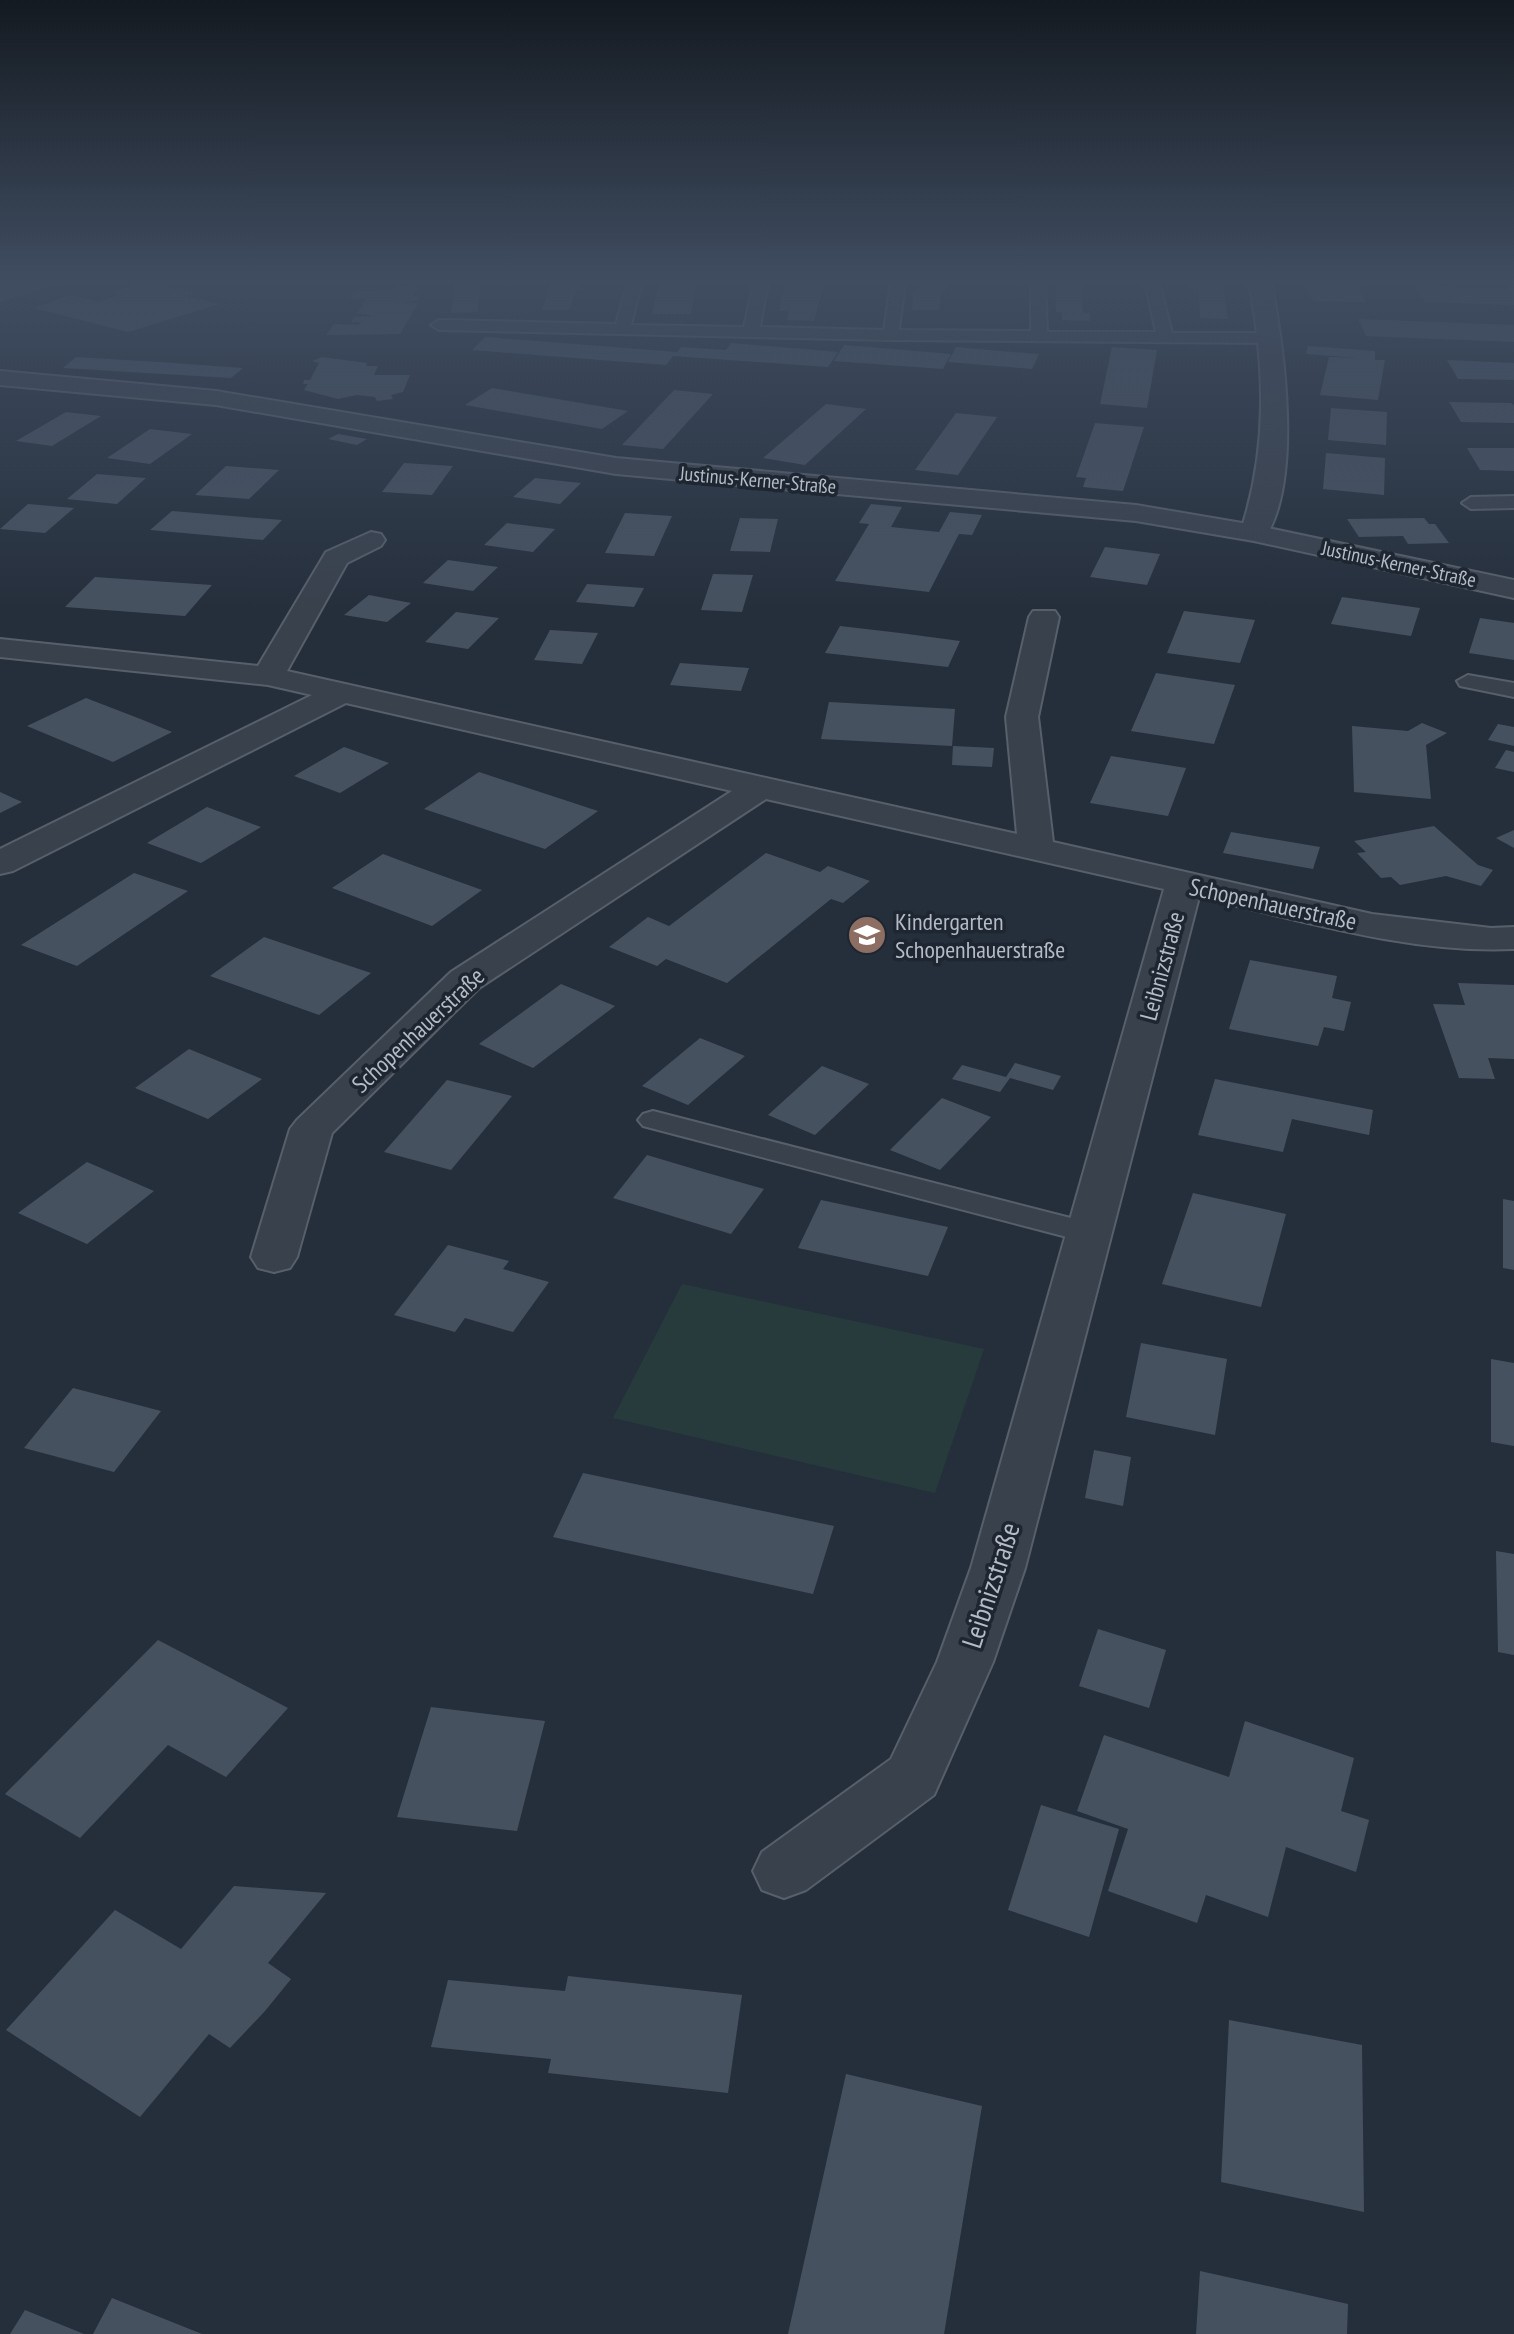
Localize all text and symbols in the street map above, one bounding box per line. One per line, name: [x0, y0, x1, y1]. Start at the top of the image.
street label: Justinus-Kerner-Straße: [678, 460, 837, 500]
street label: Justinus-Kerner-Straße: [1319, 535, 1478, 593]
street label: Schopenhauerstraße: [1187, 871, 1359, 937]
place label: Kindergarten Schopenhauerstraße: [895, 906, 1065, 965]
street label: Leibnizstraße: [1133, 908, 1191, 1024]
school or university icon: Kindergarten Schopenhauerstraße: [846, 914, 888, 956]
street label: Schopenhauerstraße: [345, 961, 491, 1099]
street label: Leibnizstraße: [952, 1518, 1028, 1652]

